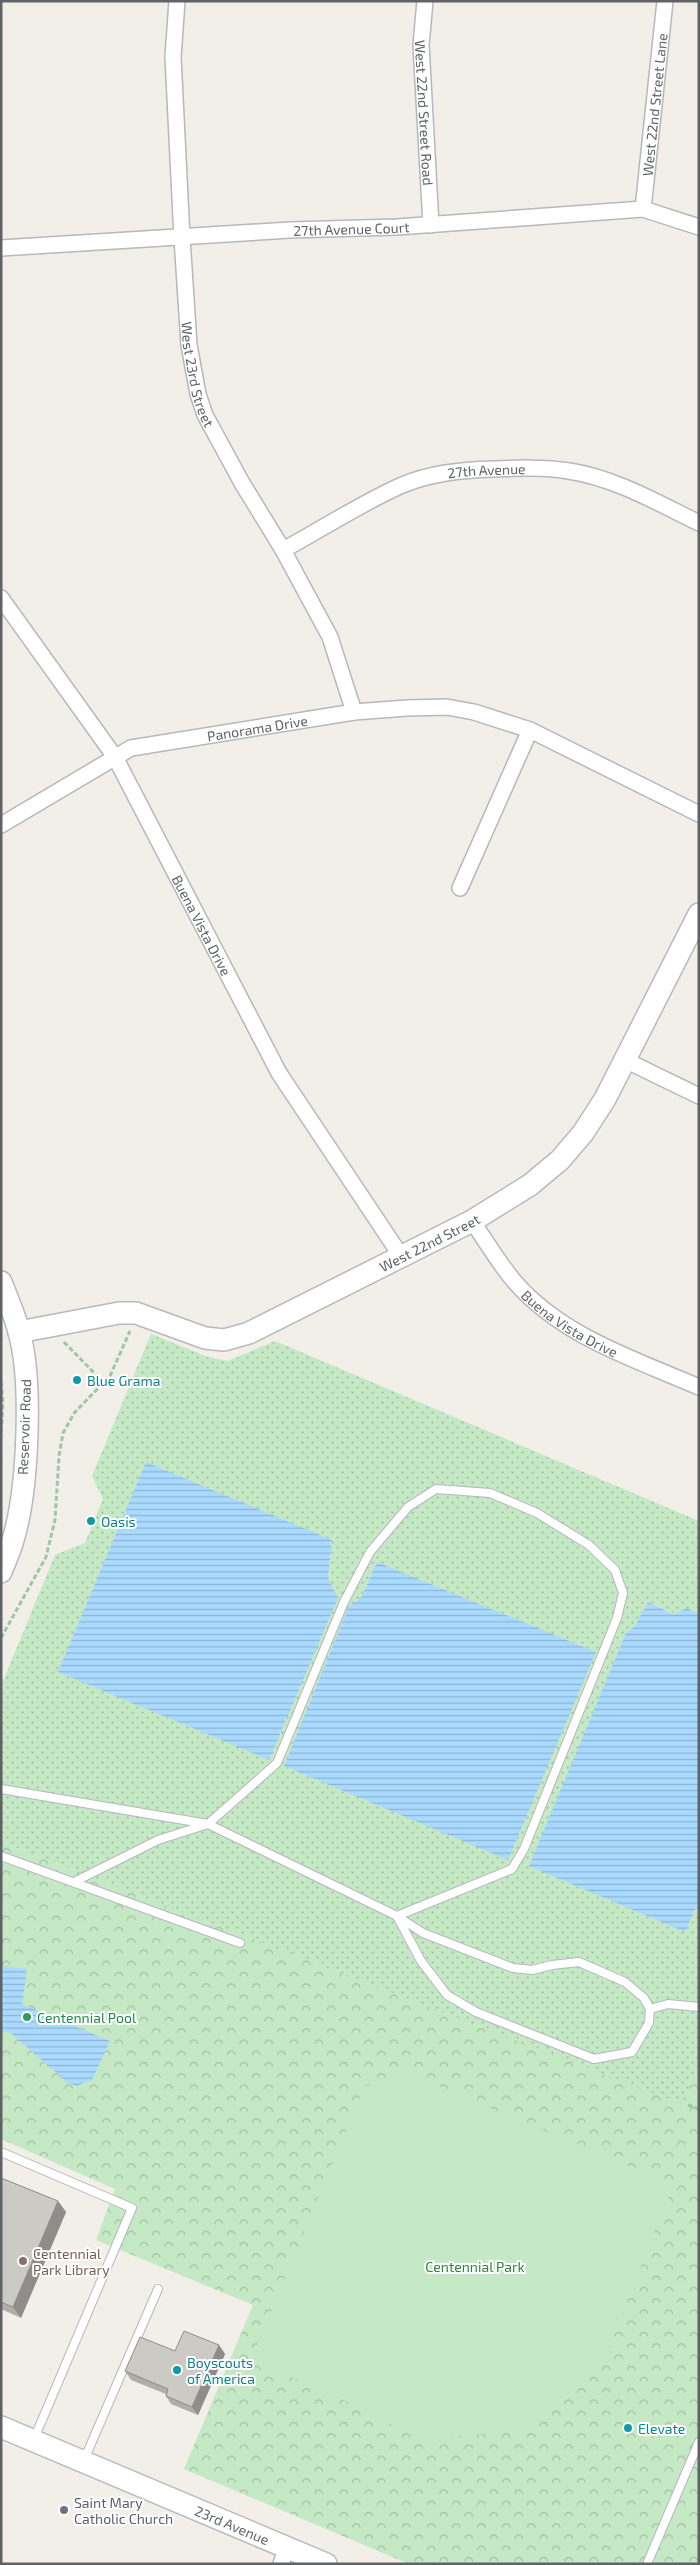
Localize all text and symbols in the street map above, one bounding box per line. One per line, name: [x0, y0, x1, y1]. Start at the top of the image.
street label: West 22nd Street Lane: [638, 32, 670, 177]
street label: West 22nd Street Road: [412, 40, 437, 186]
street label: 27th Avenue Court: [293, 218, 410, 238]
street label: West 23rd Street: [179, 321, 218, 430]
street label: 27th Avenue: [446, 460, 526, 481]
street label: Panorama Drive: [206, 711, 309, 744]
street label: Buena Vista Drive: [169, 872, 235, 978]
street label: West 22nd Street: [376, 1210, 483, 1275]
street label: Buena Vista Drive: [518, 1286, 621, 1360]
place label: Blue Grama: [87, 1372, 161, 1389]
marker: Blue Grama: [71, 1374, 83, 1386]
street label: Reservoir Road: [14, 1379, 34, 1475]
place label: Oasis: [101, 1513, 136, 1530]
marker: Oasis: [85, 1515, 97, 1527]
place label: Centennial Pool: [37, 2009, 137, 2026]
marker: Centennial Pool: [21, 2011, 33, 2023]
place label: Centennial Park Library: [33, 2245, 110, 2278]
marker: Centennial Park Library: [17, 2255, 29, 2267]
park label: Centennial Park: [425, 2258, 525, 2275]
place label: Boyscouts of America: [187, 2354, 255, 2387]
marker: Boyscouts of America: [171, 2364, 183, 2376]
place label: Elevate: [638, 2420, 685, 2437]
marker: Elevate: [622, 2422, 634, 2434]
place label: Saint Mary Catholic Church: [74, 2494, 173, 2527]
street label: 23rd Avenue: [193, 2501, 272, 2548]
marker: Saint Mary Catholic Church: [58, 2504, 70, 2516]

